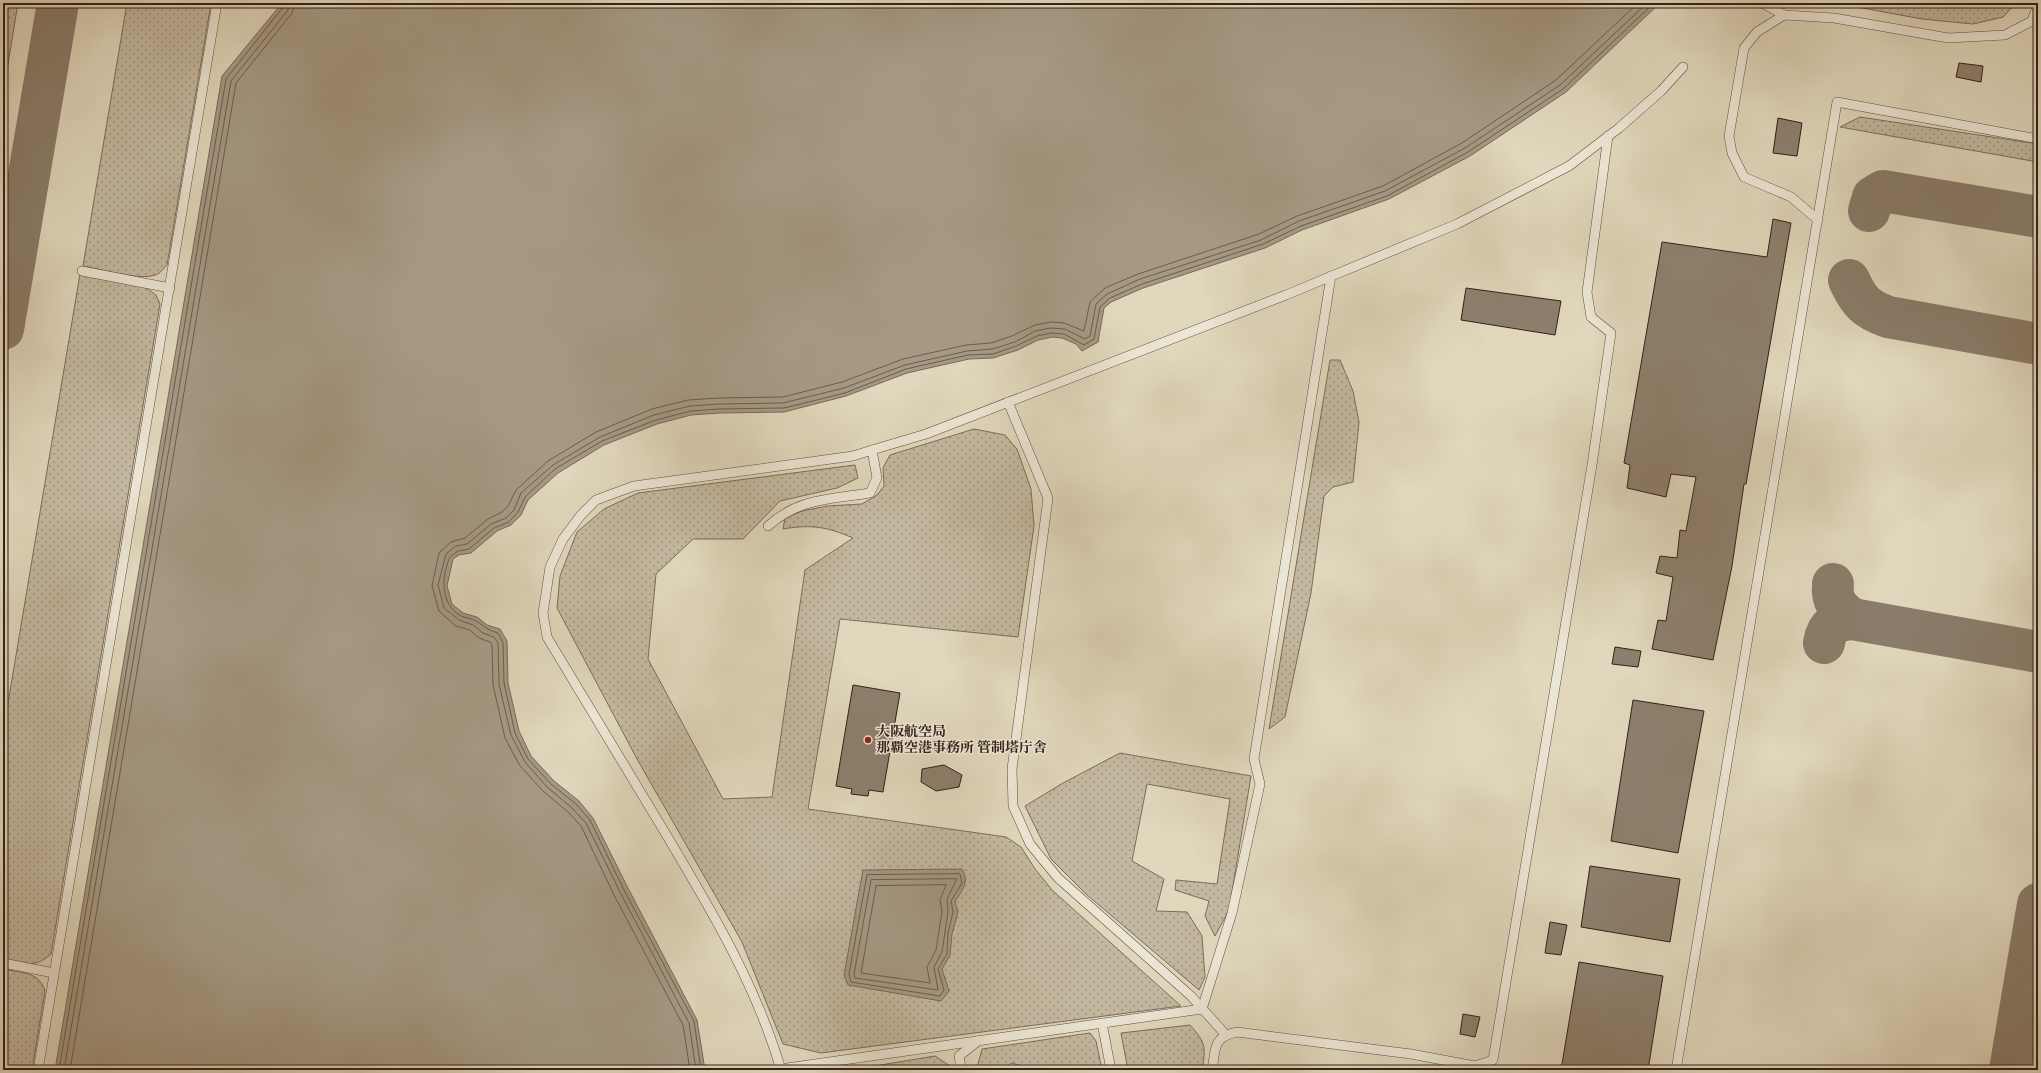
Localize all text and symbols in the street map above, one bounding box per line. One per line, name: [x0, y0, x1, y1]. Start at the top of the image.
place label: 大阪航空局 那覇空港事務所 管制塔庁舎: [876, 723, 1047, 757]
marker: 大阪航空局 那覇空港事務所 管制塔庁舎: [863, 735, 873, 745]

